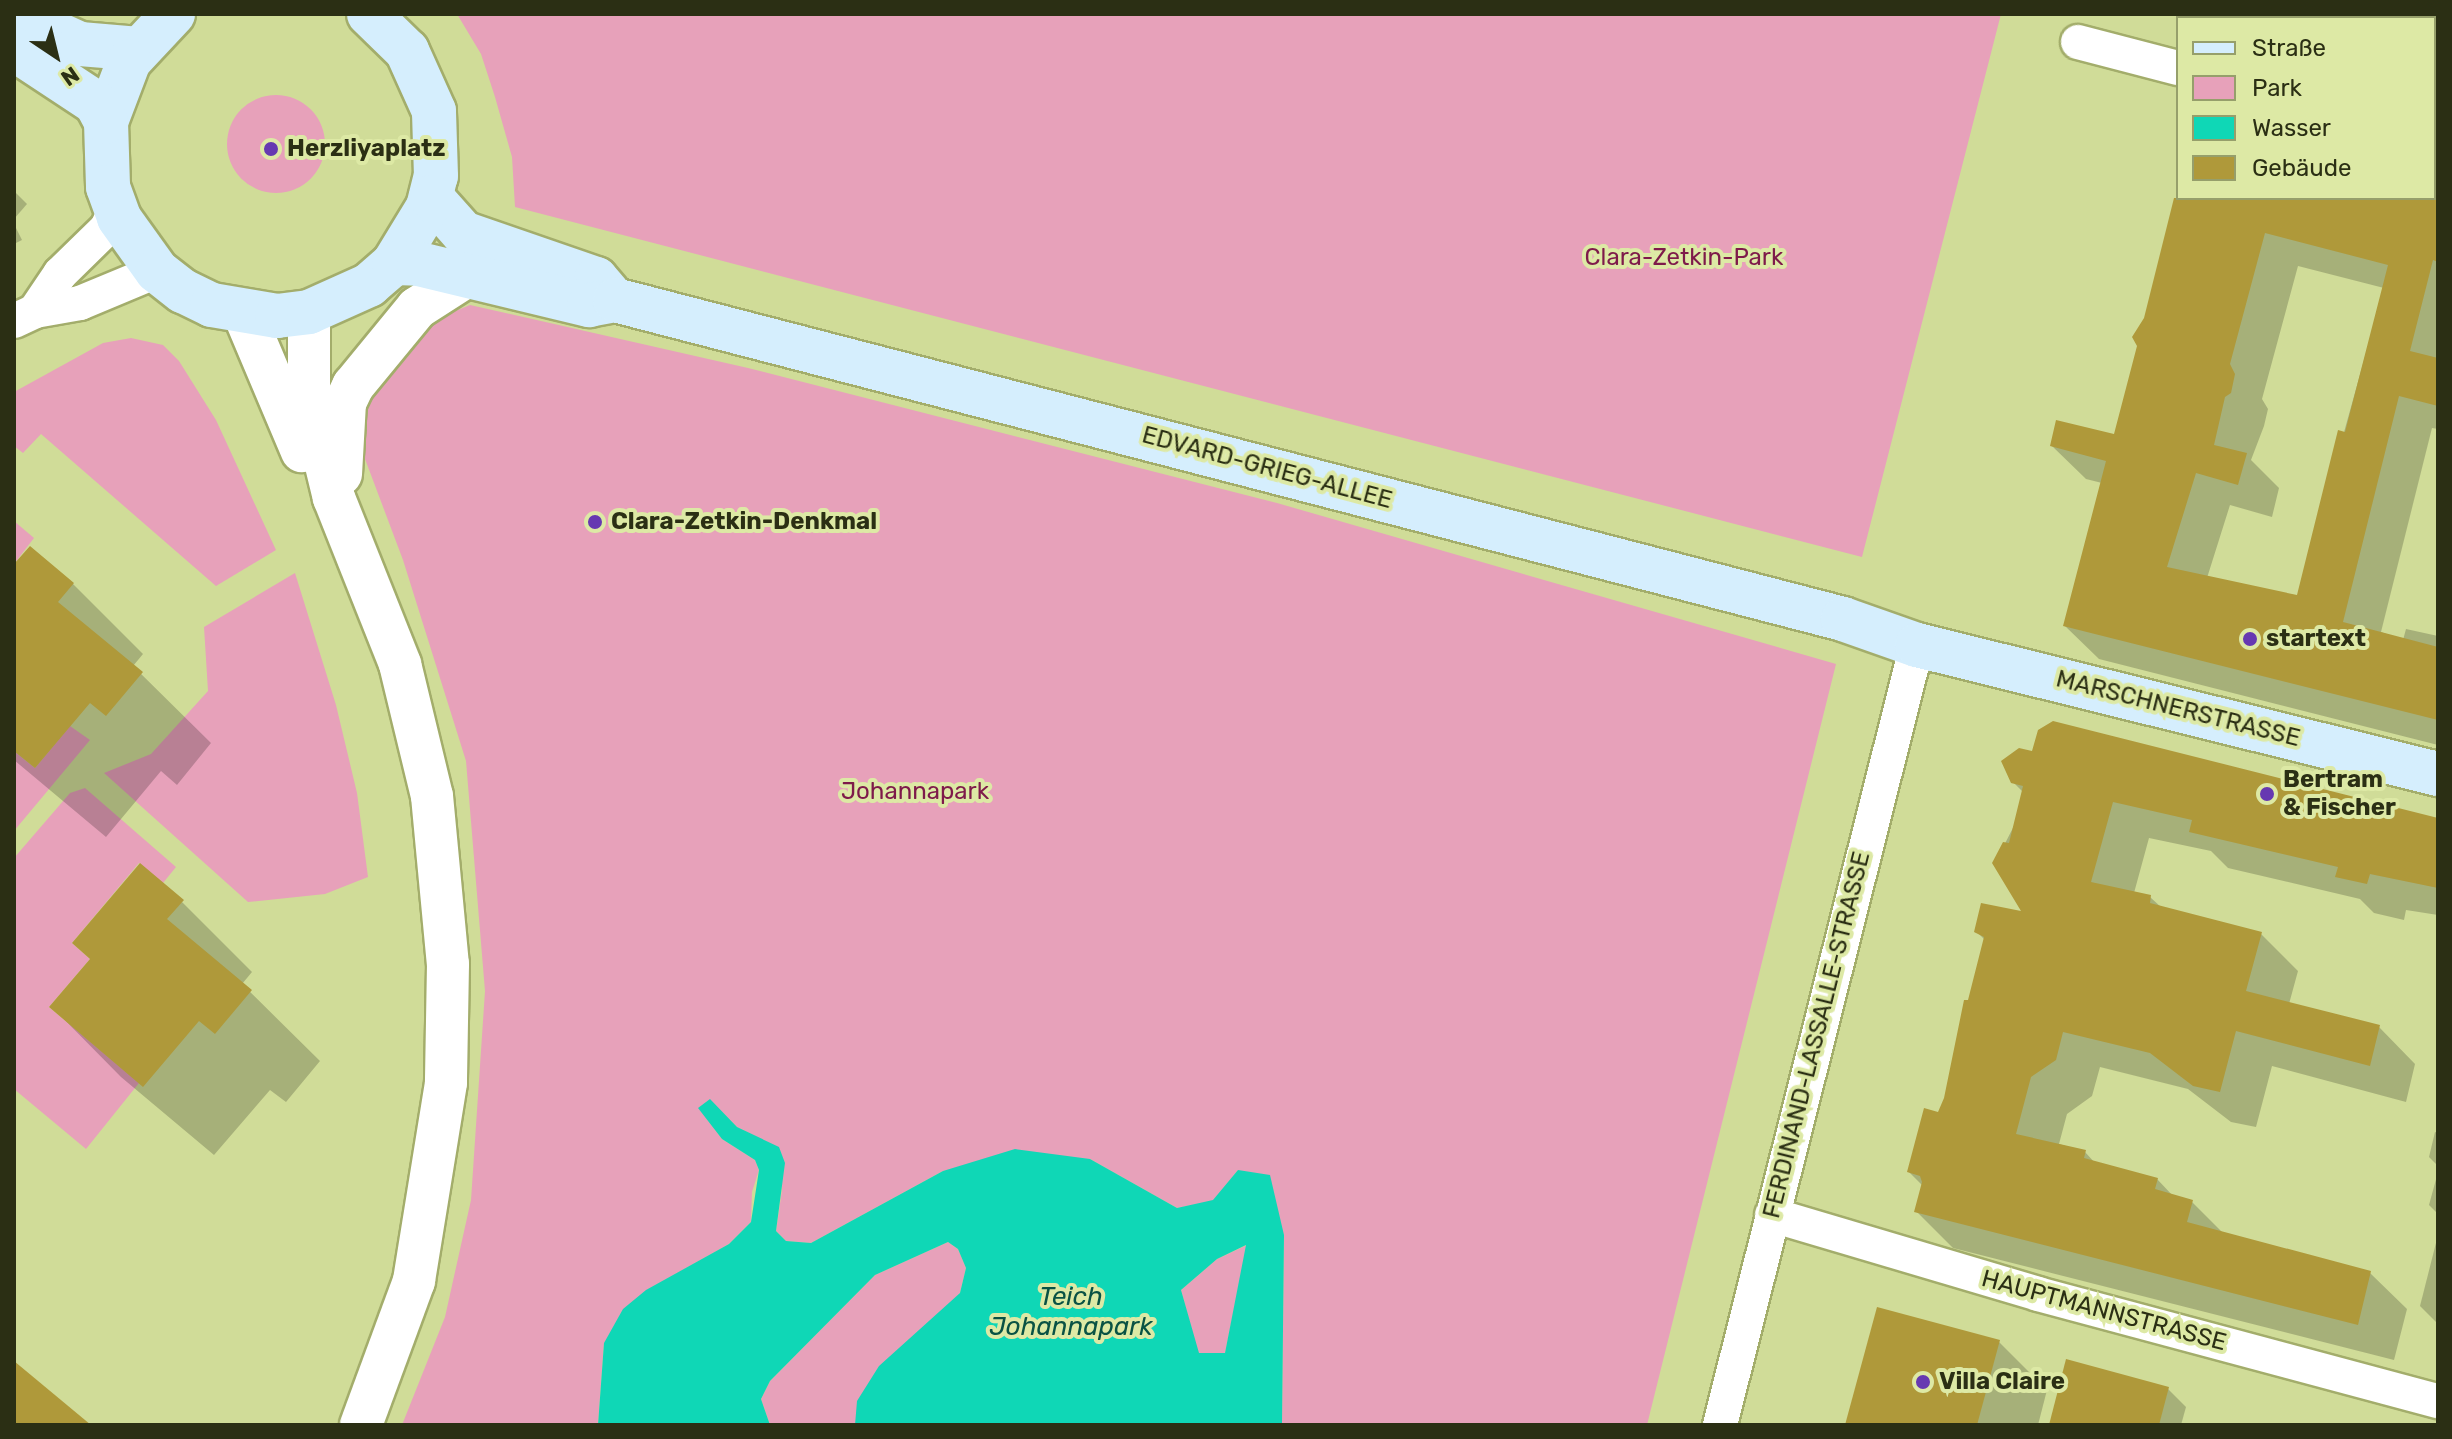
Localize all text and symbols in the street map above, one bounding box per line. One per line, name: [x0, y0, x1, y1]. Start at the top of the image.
north arrow: [16, 16, 96, 96]
legend: [2176, 16, 2436, 200]
text: Straße: [2252, 34, 2326, 62]
text: N: [56, 60, 84, 92]
text: Park: [2252, 74, 2302, 102]
text: Wasser: [2252, 114, 2331, 142]
place label: Herzliyaplatz: [287, 135, 446, 163]
marker: Herzliyaplatz: [262, 140, 280, 158]
text: Gebäude: [2252, 154, 2351, 182]
park label: Clara-Zetkin-Park: [1585, 244, 1783, 272]
street label: EDVARD-GRIEG-ALLEE: [1139, 421, 1395, 515]
place label: Clara-Zetkin-Denkmal: [611, 508, 877, 536]
marker: Clara-Zetkin-Denkmal: [586, 513, 604, 531]
place label: startext: [2266, 625, 2366, 653]
marker: startext: [2241, 630, 2259, 648]
street label: MARSCHNERSTRASSE: [2053, 665, 2303, 753]
place label: Bertram & Fischer: [2283, 766, 2396, 822]
park label: Johannapark: [841, 778, 989, 806]
marker: Bertram & Fischer: [2258, 785, 2276, 803]
street label: FERDINAND-LASSALLE-STRASSE: [1757, 849, 1877, 1221]
street label: HAUPTMANNSTRASSE: [1979, 1264, 2229, 1358]
water label: Teich Johannapark: [989, 1281, 1153, 1342]
place label: Villa Claire: [1939, 1368, 2065, 1396]
marker: Villa Claire: [1914, 1373, 1932, 1391]

